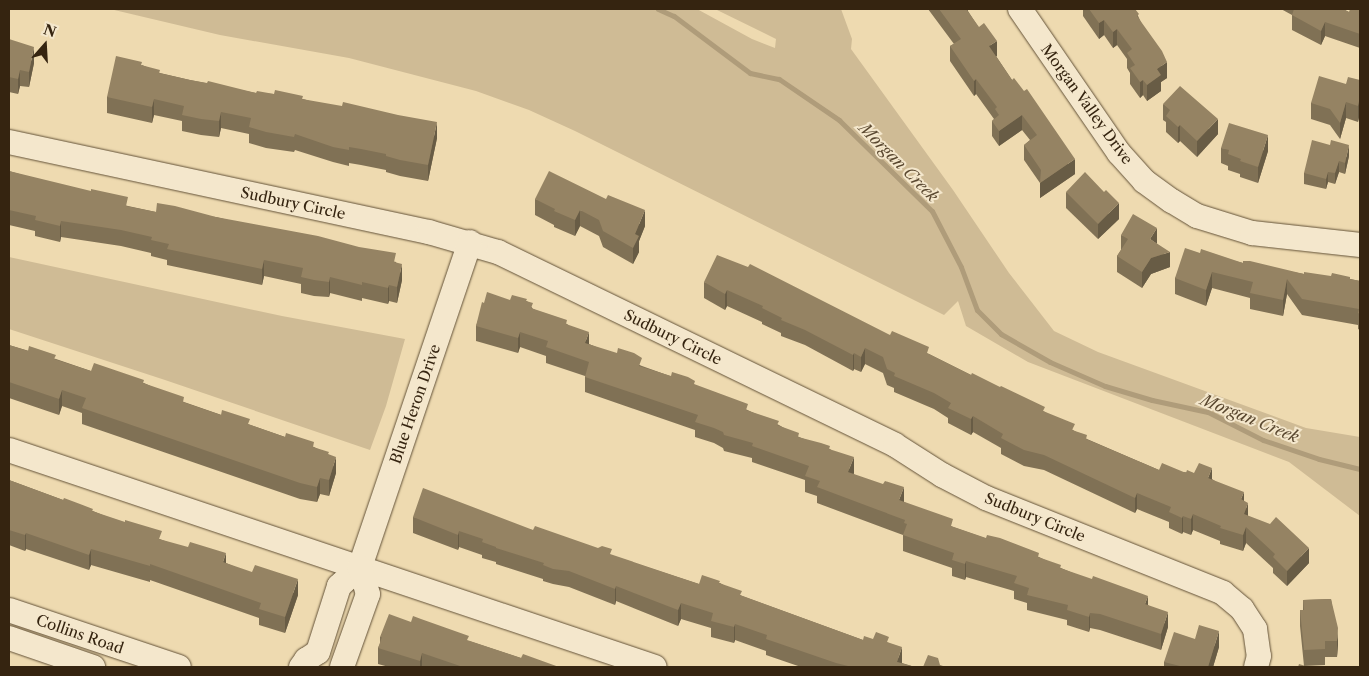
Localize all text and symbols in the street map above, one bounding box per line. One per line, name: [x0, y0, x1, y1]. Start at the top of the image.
north arrow: [20, 20, 70, 70]
text: N: [41, 20, 59, 41]
street label: Morgan Valley Drive: [1037, 40, 1137, 168]
water label: Morgan Creek: [855, 118, 943, 206]
street label: Sudbury Circle: [239, 183, 347, 223]
street label: Sudbury Circle: [621, 305, 725, 369]
street label: Blue Heron Drive: [386, 342, 444, 466]
water label: Morgan Creek: [1198, 390, 1302, 446]
street label: Sudbury Circle: [982, 489, 1088, 545]
street label: Collins Road: [34, 611, 126, 657]

